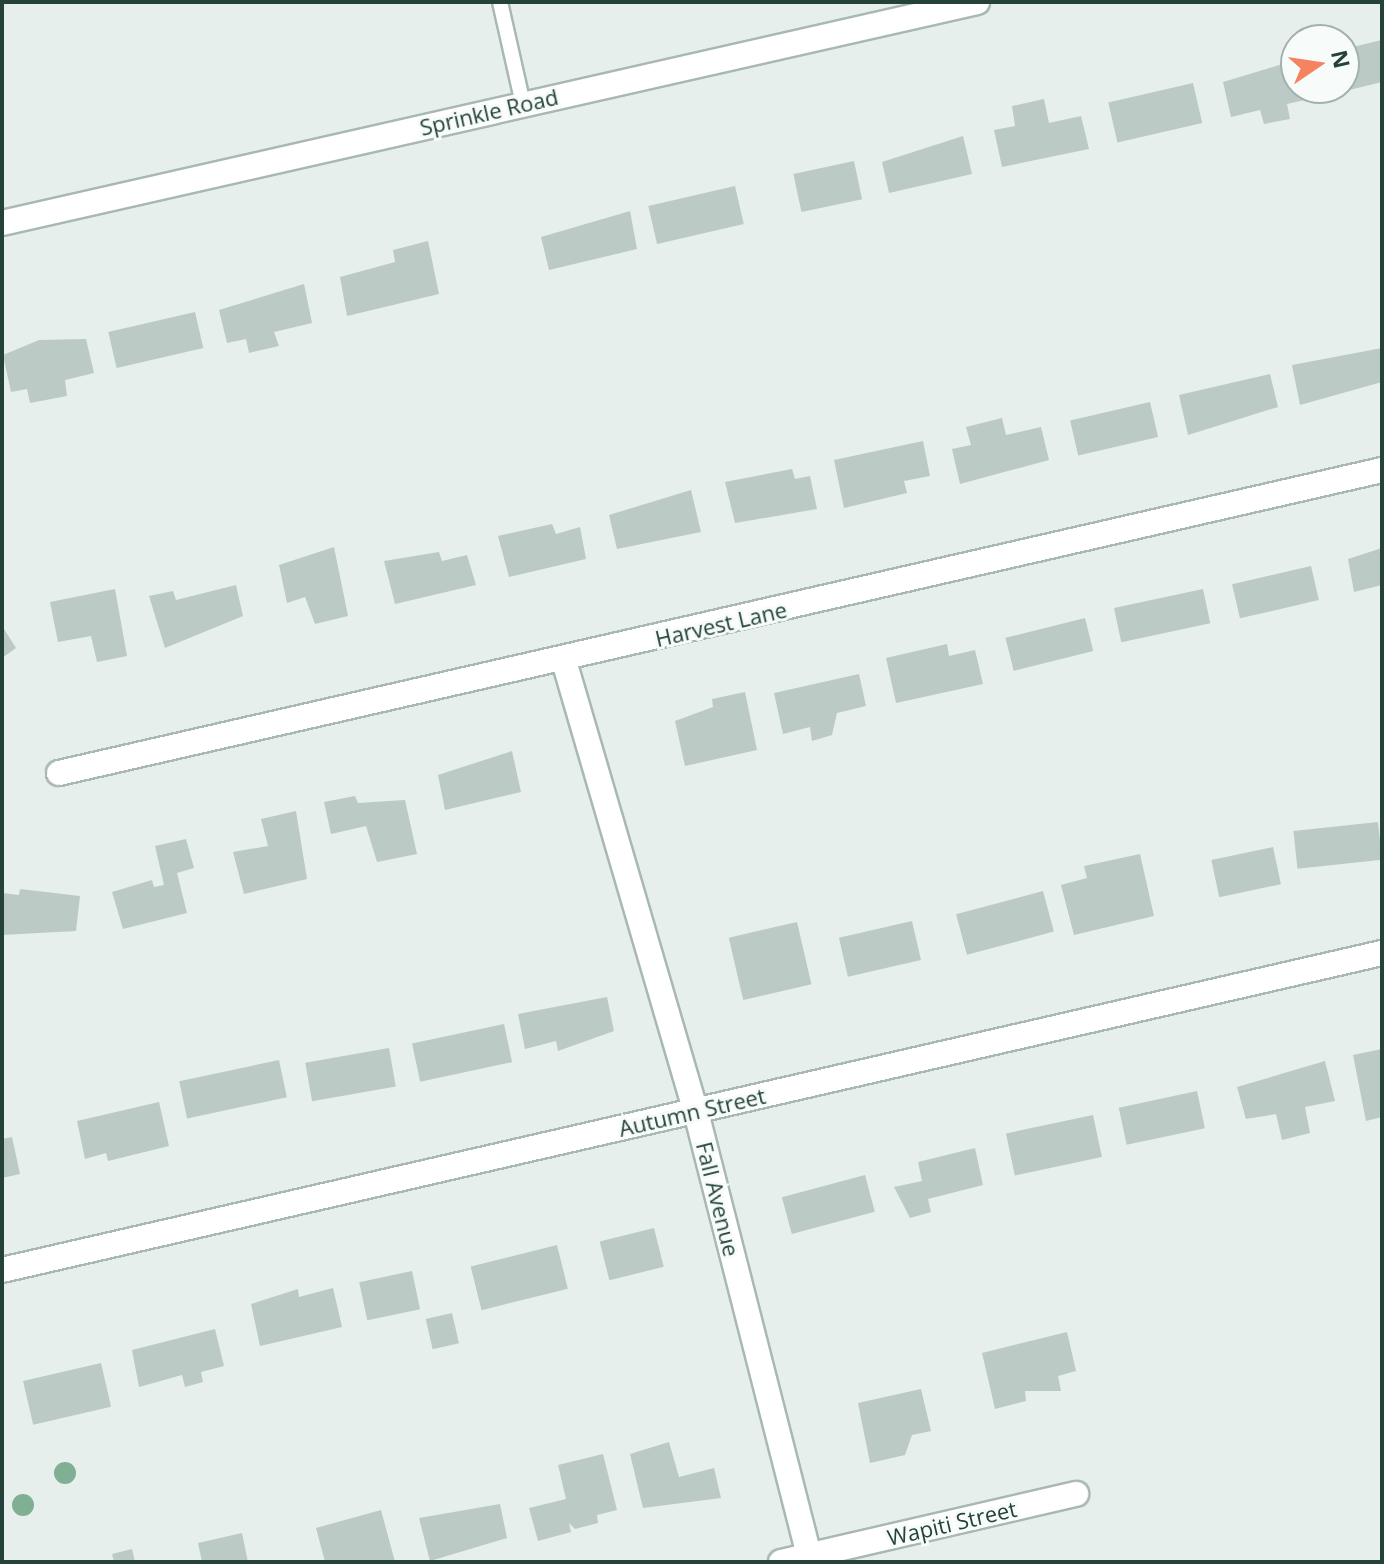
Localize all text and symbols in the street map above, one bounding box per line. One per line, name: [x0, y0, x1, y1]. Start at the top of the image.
north arrow: [1280, 24, 1360, 104]
text: N: [1325, 47, 1358, 71]
street label: Sprinkle Road: [417, 83, 561, 141]
street label: Harvest Lane: [653, 596, 789, 652]
street label: Autumn Street: [616, 1082, 768, 1142]
street label: Fall Avenue: [691, 1139, 745, 1259]
street label: Wapiti Street: [885, 1495, 1019, 1551]

